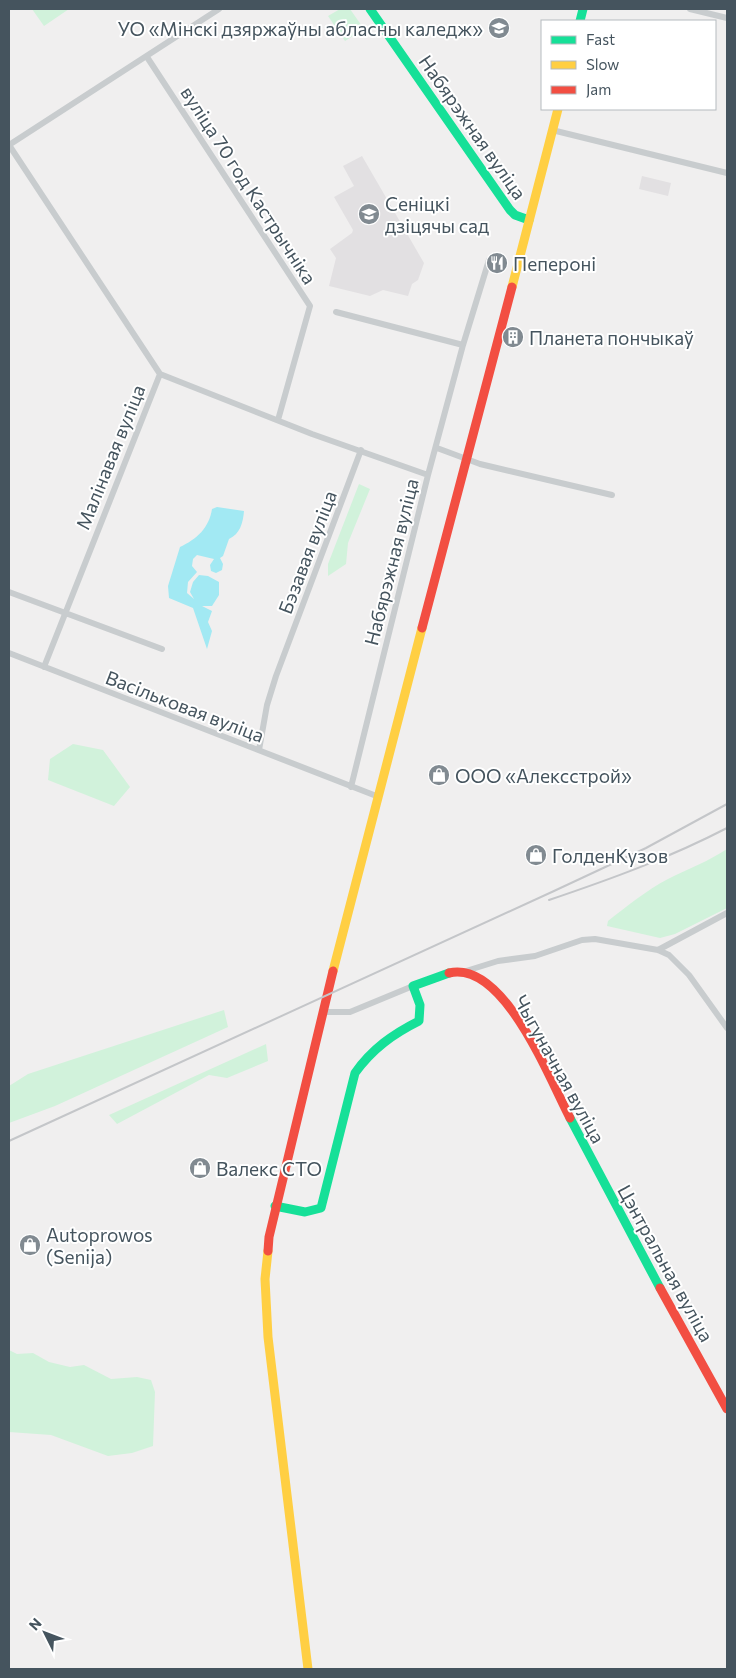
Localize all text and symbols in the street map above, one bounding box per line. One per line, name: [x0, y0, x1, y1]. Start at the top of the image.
school or university icon: УО «Мінскі дзяржаўны абласны каледж»: [487, 16, 511, 40]
place label: УО «Мінскі дзяржаўны абласны каледж»: [118, 17, 483, 40]
legend: [541, 20, 716, 110]
text: Fast: [586, 30, 615, 48]
street label: Набярэжная вуліца: [415, 50, 531, 204]
text: Slow: [586, 55, 619, 73]
text: Jam: [586, 80, 611, 98]
street label: вуліца 70 год Кастрычніка: [176, 82, 322, 288]
place label: Сеніцкі дзіцячы сад: [385, 192, 489, 237]
school or university icon: Сеніцкі дзіцячы сад: [357, 202, 381, 226]
restaurant icon: Пепероні: [485, 251, 509, 275]
place label: Пепероні: [513, 252, 596, 275]
building icon: Планета пончыкаў: [501, 325, 525, 349]
place label: Планета пончыкаў: [529, 326, 694, 349]
street label: Малінавая вуліца: [71, 381, 149, 533]
street label: Набярэжная вуліца: [359, 476, 423, 648]
street label: Бэзавая вуліца: [273, 487, 341, 617]
street label: Васільковая вуліца: [103, 665, 267, 747]
shop icon: ООО «Алексстрой»: [427, 763, 451, 787]
place label: ООО «Алексстрой»: [455, 764, 632, 787]
shop icon: ГолденКузов: [524, 843, 548, 867]
place label: ГолденКузов: [552, 844, 668, 867]
street label: Чыгуначная вуліца: [510, 991, 610, 1147]
shop icon: Валекс СТО: [188, 1156, 212, 1180]
place label: Валекс СТО: [216, 1157, 322, 1180]
street label: Цэнтральная вуліца: [613, 1181, 719, 1345]
place label: Autoprowos (Senija): [46, 1223, 153, 1268]
shop icon: Autoprowos (Senija): [18, 1233, 42, 1257]
north arrow: [20, 1608, 70, 1658]
text: N: [25, 1614, 45, 1634]

